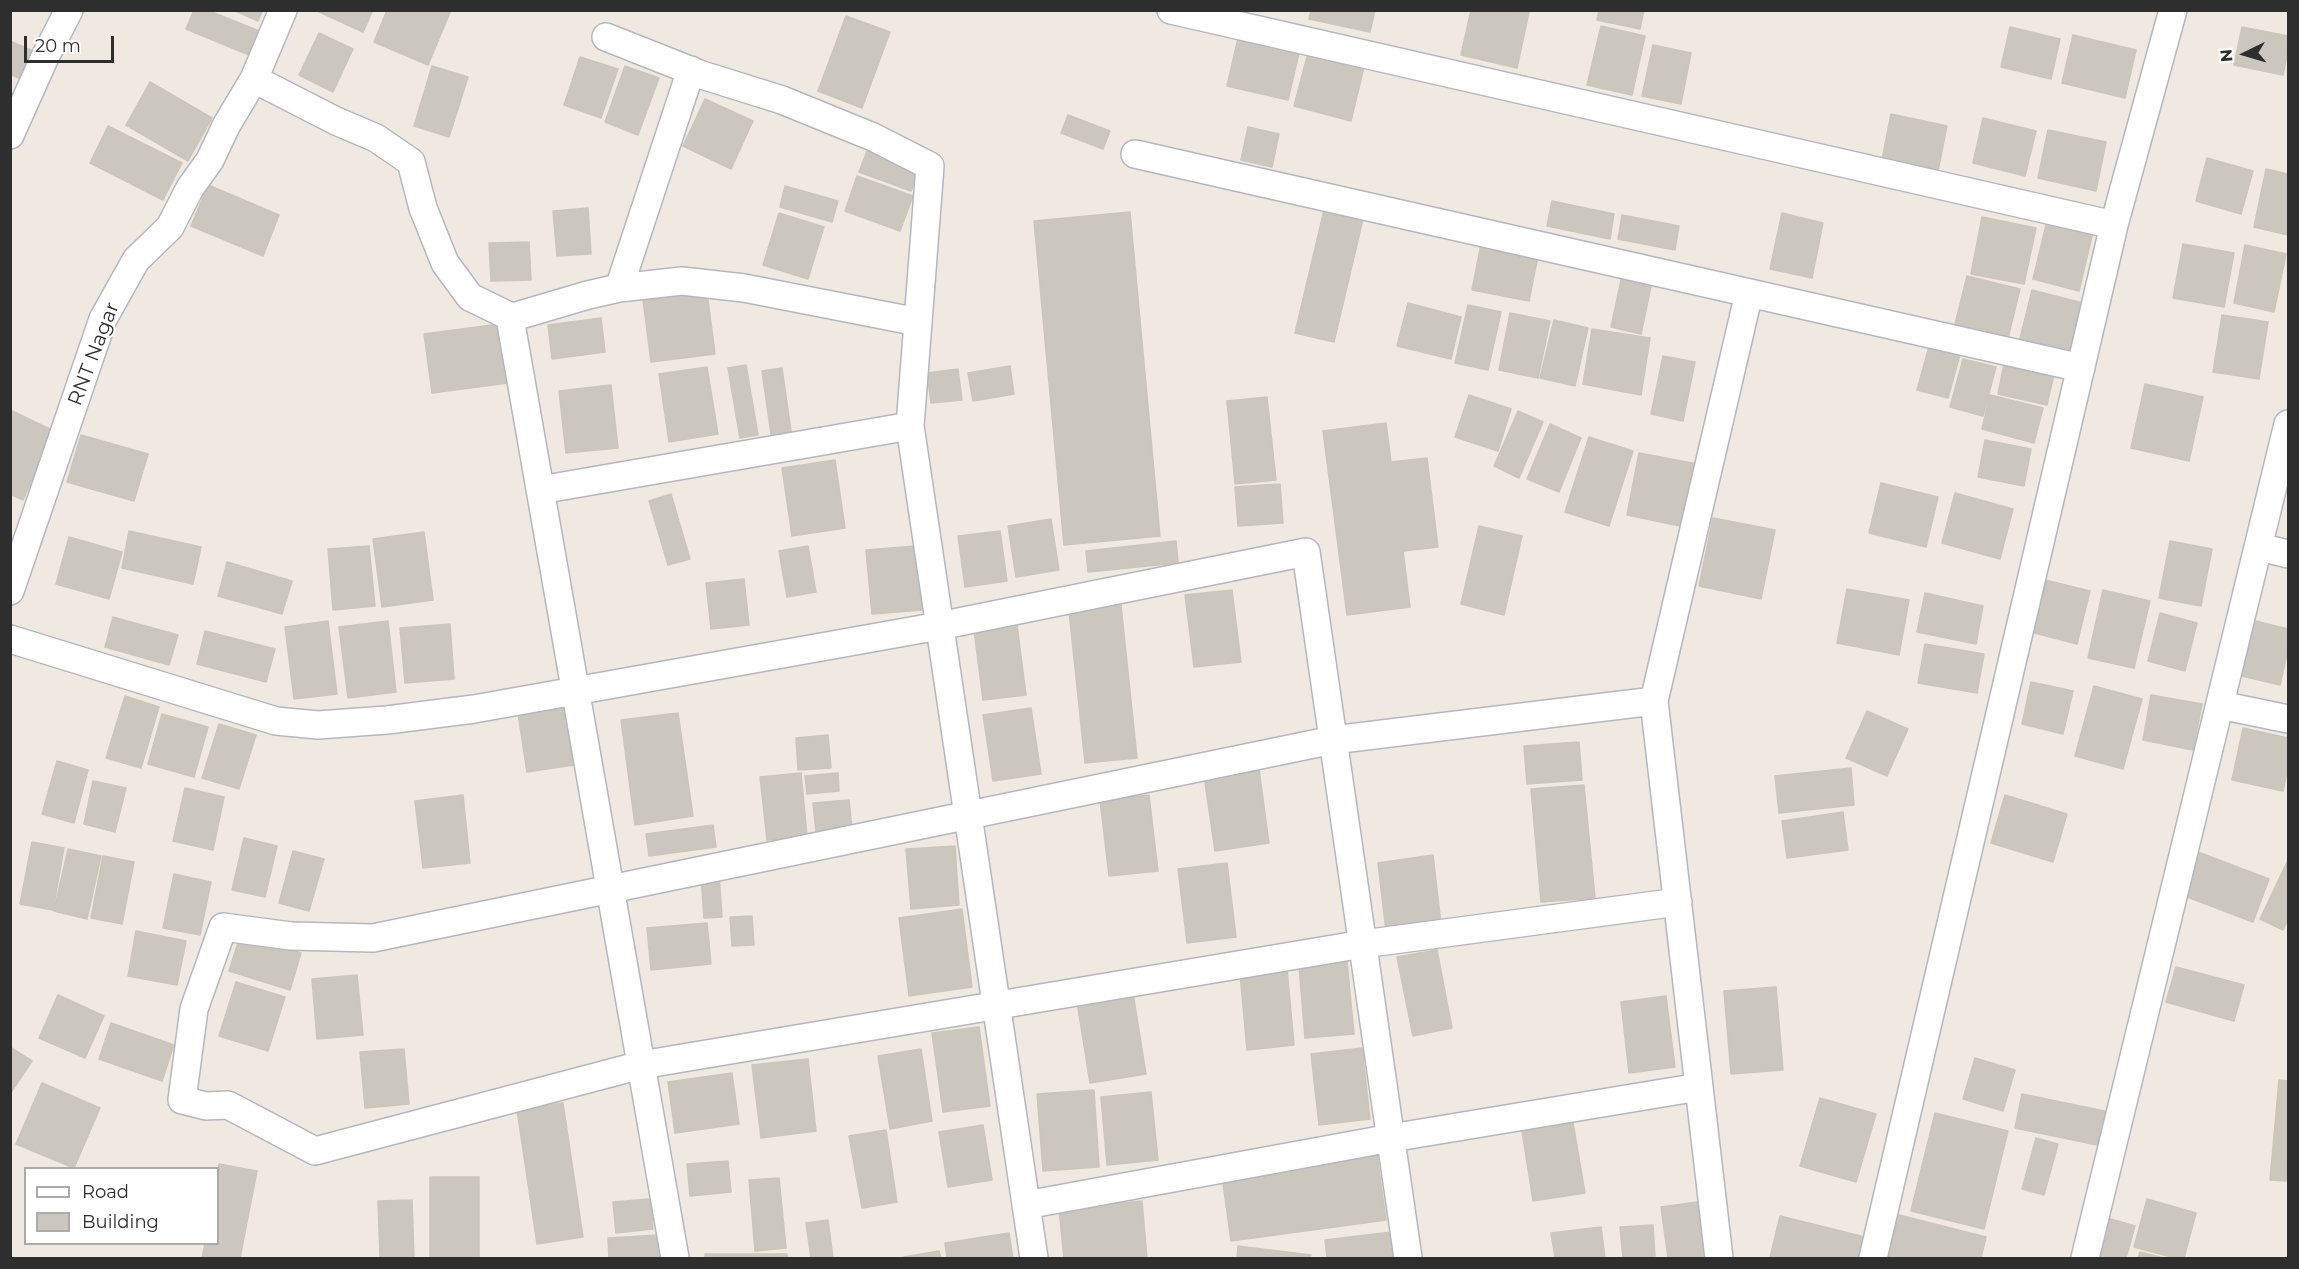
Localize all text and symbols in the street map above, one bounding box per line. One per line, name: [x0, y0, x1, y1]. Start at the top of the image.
scale bar: [27, 24, 117, 62]
north arrow: [2215, 24, 2275, 84]
text: 20 m: [35, 35, 81, 57]
text: N: [2217, 48, 2237, 63]
street label: RNT Nagar: [63, 299, 125, 409]
legend: [24, 1167, 219, 1245]
text: Road: [82, 1181, 129, 1203]
text: Building: [82, 1211, 159, 1233]

